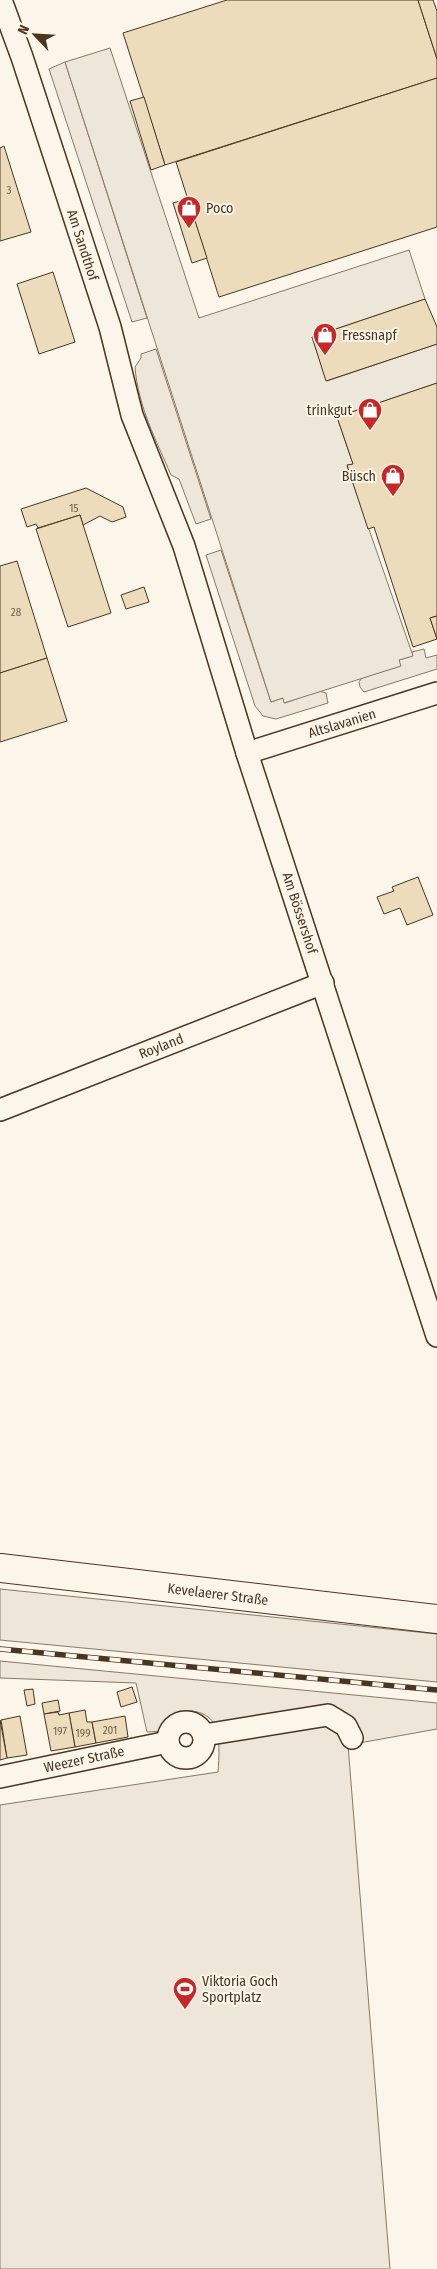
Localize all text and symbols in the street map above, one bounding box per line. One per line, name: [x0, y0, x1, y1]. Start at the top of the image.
north arrow: [10, 10, 60, 60]
text: N: [14, 22, 33, 37]
house number: 3: [7, 184, 12, 197]
shop icon: Poco: [176, 195, 202, 229]
place label: Poco: [206, 200, 233, 217]
street label: Am Sandthof: [63, 207, 103, 284]
shop icon: Fressnapf: [312, 322, 338, 356]
place label: Fressnapf: [342, 327, 399, 344]
shop icon: trinkgut: [357, 397, 383, 431]
place label: trinkgut: [307, 402, 352, 419]
shop icon: Büsch: [380, 463, 406, 497]
place label: Büsch: [342, 468, 376, 485]
house number: 15: [69, 502, 79, 515]
house number: 28: [11, 606, 22, 619]
street label: Altslavanien: [306, 705, 378, 742]
street label: Am Bössershof: [278, 870, 321, 958]
street label: Royland: [137, 1030, 186, 1063]
street label: Kevelaerer Straße: [167, 1580, 269, 1609]
house number: 201: [103, 1724, 117, 1737]
house number: 197: [53, 1725, 68, 1738]
house number: 199: [76, 1727, 90, 1740]
street label: Weezer Straße: [42, 1743, 126, 1776]
place label: Viktoria Goch Sportplatz: [202, 1973, 278, 2006]
sports icon: Viktoria Goch Sportplatz: [172, 1976, 198, 2010]

